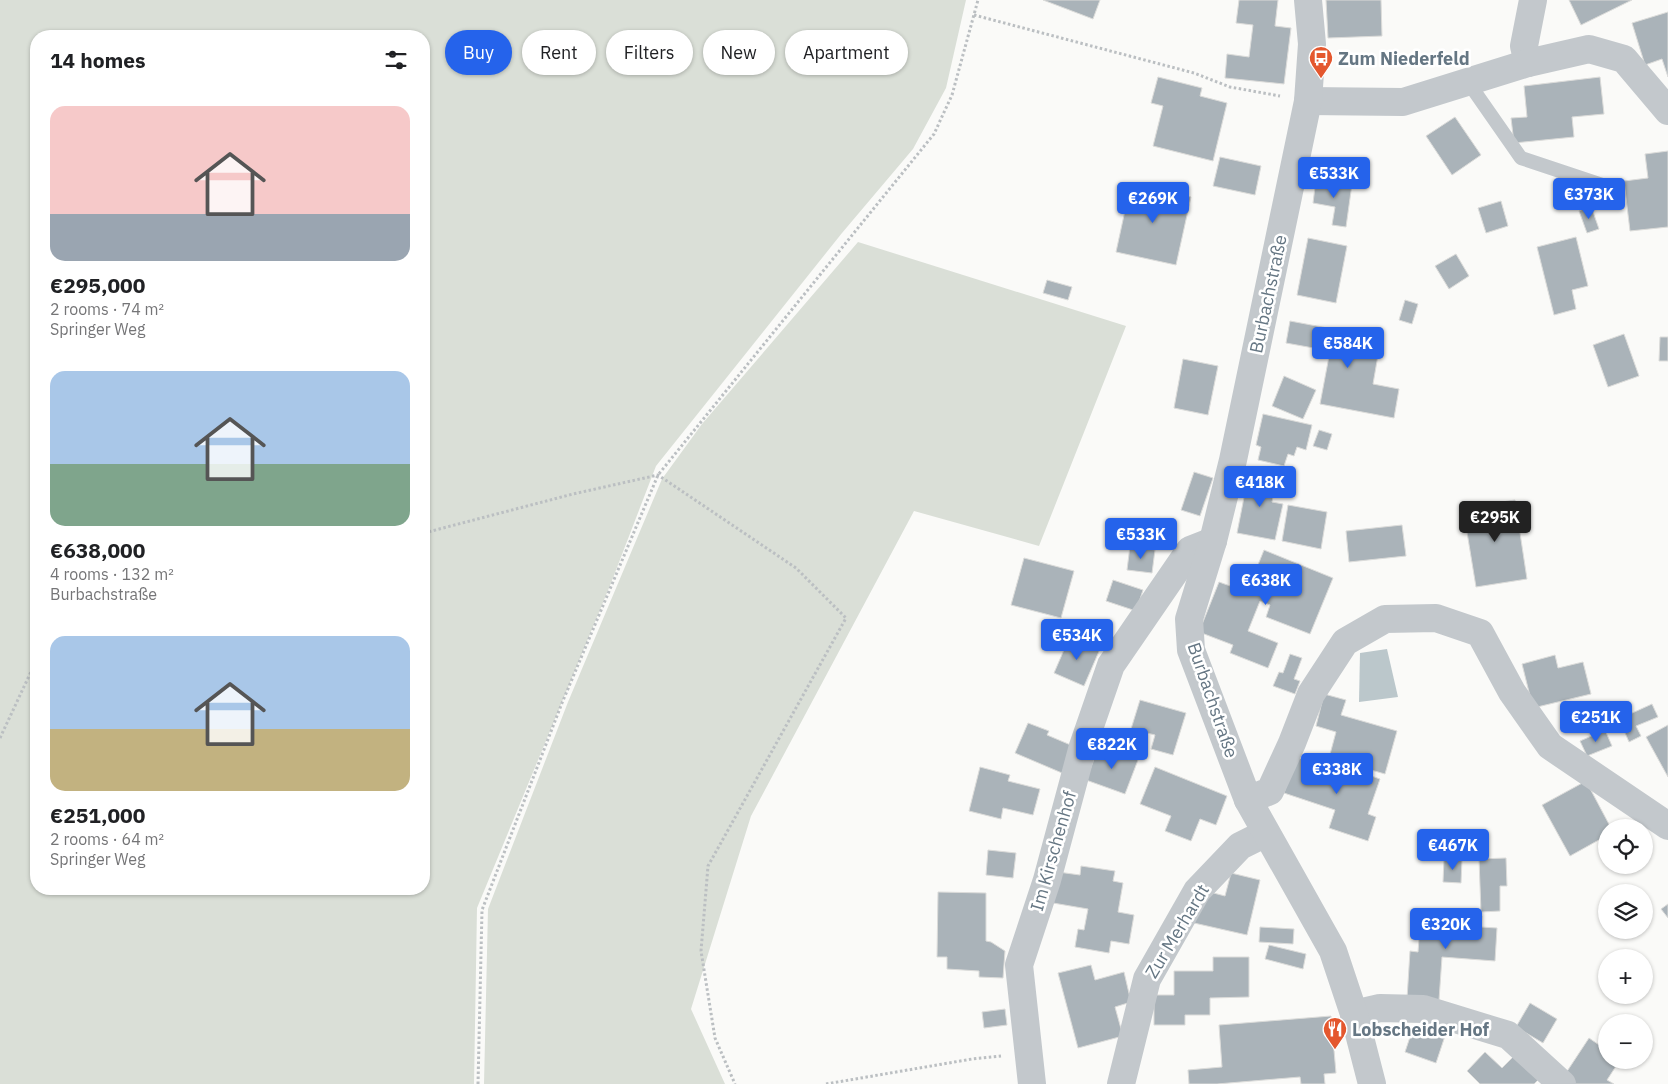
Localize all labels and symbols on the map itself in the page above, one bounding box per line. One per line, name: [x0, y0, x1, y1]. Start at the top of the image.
bus stop icon: Zum Niederfeld: [1308, 45, 1334, 79]
place label: Zum Niederfeld: [1338, 47, 1470, 70]
pin: €533K: [1299, 156, 1369, 199]
pin: €373K: [1554, 178, 1624, 220]
pin: €269K: [1118, 182, 1188, 224]
street label: Burbachstraße: [1244, 233, 1292, 355]
pin: €584K: [1313, 326, 1383, 369]
pin: €418K: [1225, 466, 1295, 508]
pin: €295K: [1460, 500, 1530, 543]
pin: €533K: [1106, 518, 1176, 560]
pin: €638K: [1231, 564, 1301, 606]
pin: €534K: [1042, 618, 1112, 661]
street label: Burbachstraße: [1183, 639, 1244, 761]
pin: €251K: [1561, 700, 1631, 743]
pin: €822K: [1077, 728, 1147, 770]
pin: €338K: [1302, 752, 1372, 795]
street label: Im Kirschenhof: [1025, 788, 1081, 914]
pin: €467K: [1418, 828, 1488, 871]
street label: Zur Merhardt: [1140, 880, 1214, 982]
pin: €320K: [1411, 908, 1481, 950]
restaurant icon: Lobscheider Hof: [1322, 1016, 1348, 1050]
place label: Lobscheider Hof: [1352, 1018, 1489, 1041]

